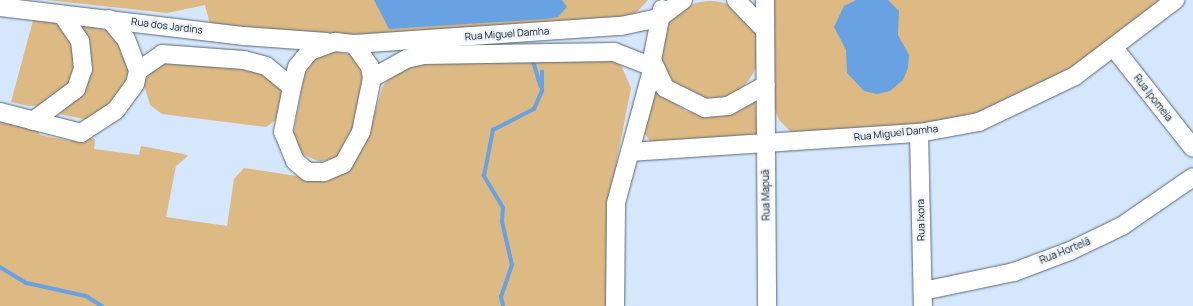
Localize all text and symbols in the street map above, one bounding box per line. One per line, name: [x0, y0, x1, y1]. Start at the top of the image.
street label: Rua dos Jardins: [131, 16, 203, 36]
street label: Rua Miguel Damha: [464, 25, 550, 43]
street label: Rua Ipomeia: [1131, 72, 1175, 124]
street label: Rua Miguel Damha: [853, 123, 939, 143]
street label: Rua Mapuã: [760, 169, 772, 221]
street label: Rua Ixora: [915, 199, 927, 241]
street label: Rua Hortelã: [1038, 235, 1092, 267]

